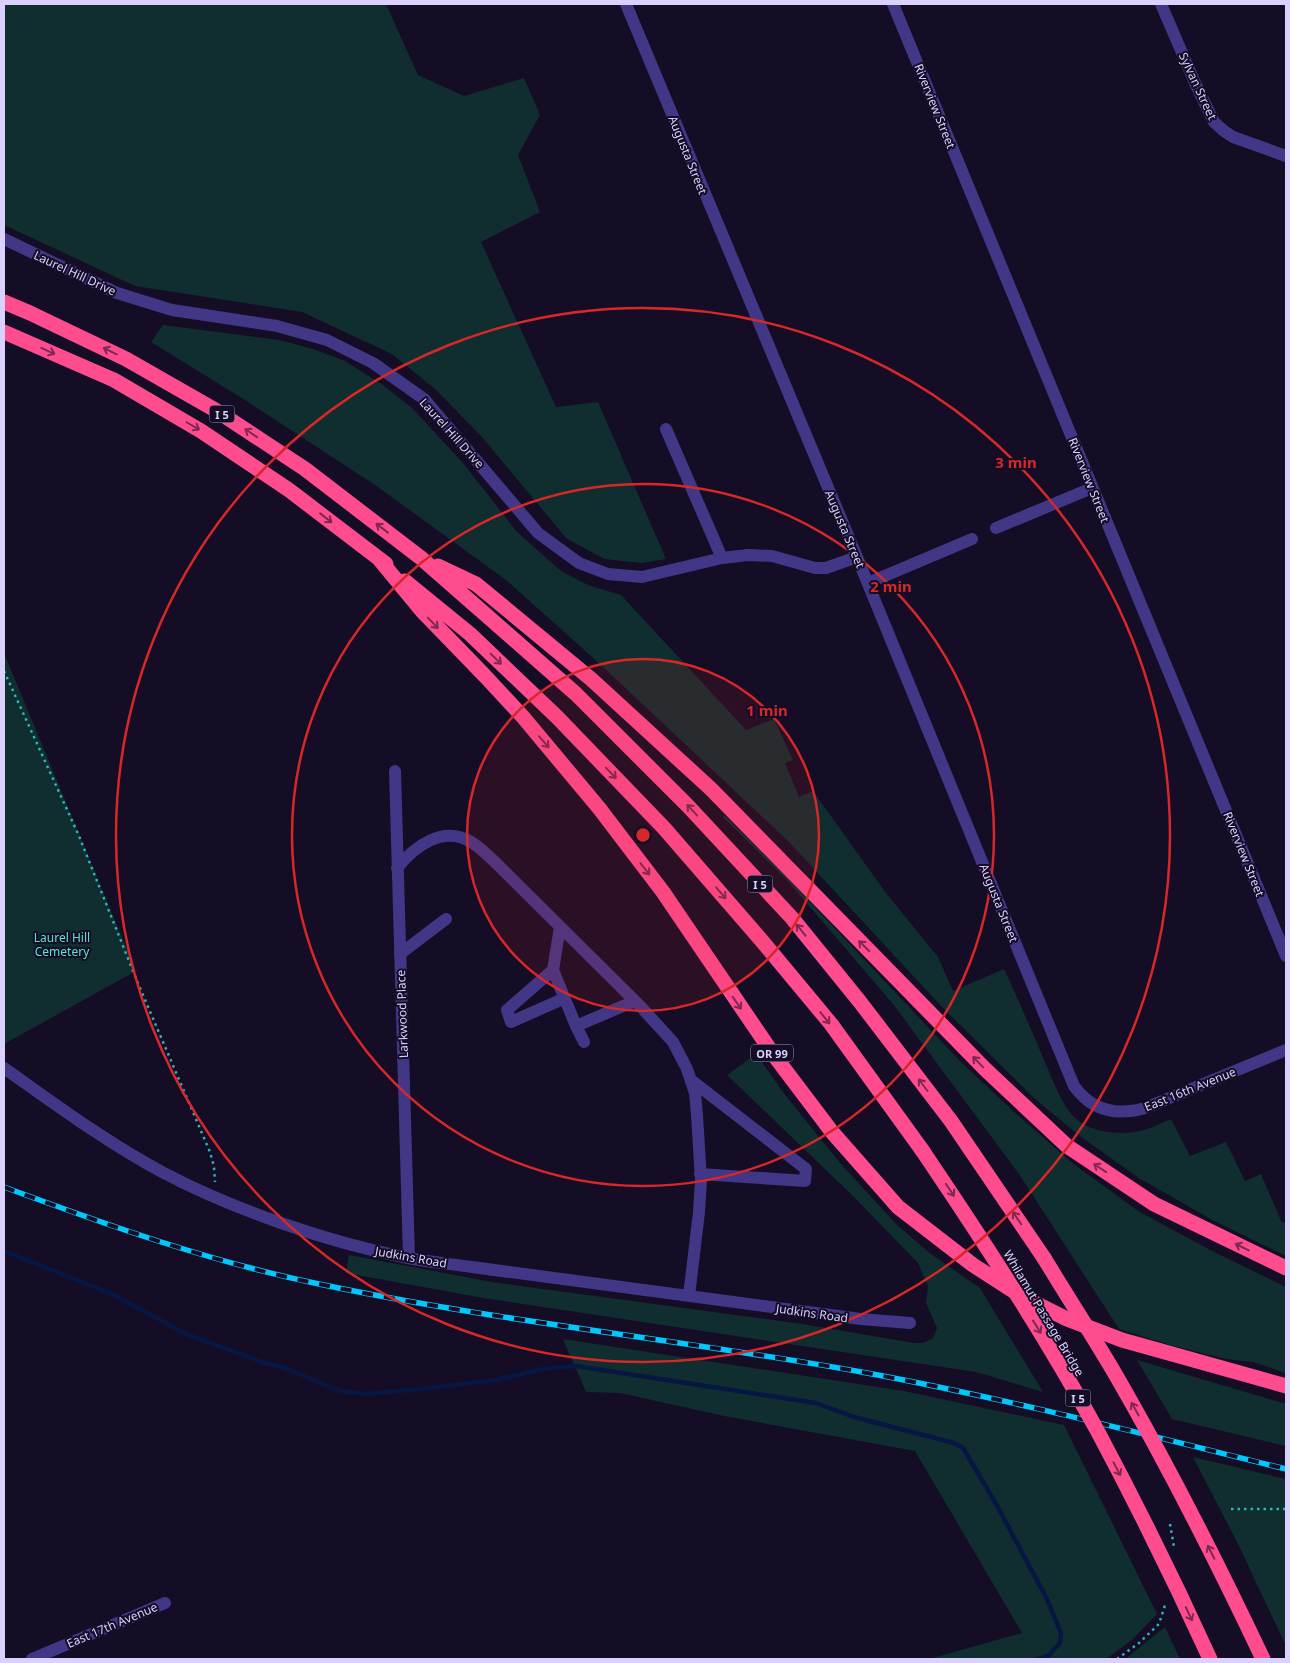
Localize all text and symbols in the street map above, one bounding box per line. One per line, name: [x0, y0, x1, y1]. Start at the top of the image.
street label: Sylvan Street: [1175, 49, 1221, 123]
street label: Riverview Street: [910, 61, 960, 152]
street label: Augusta Street: [665, 113, 712, 197]
street label: Laurel Hill Drive: [31, 246, 119, 300]
one-way arrow: [103, 346, 118, 356]
one-way arrow: [40, 347, 55, 357]
street label: Laurel Hill Drive: [416, 394, 488, 472]
road number: I 5: [210, 406, 234, 422]
one-way arrow: [185, 421, 199, 431]
one-way arrow: [244, 428, 258, 438]
street label: Riverview Street: [1064, 435, 1114, 526]
text: 3 min: [995, 452, 1037, 472]
street label: Augusta Street: [821, 487, 869, 571]
one-way arrow: [319, 513, 333, 523]
one-way arrow: [376, 523, 389, 534]
text: 2 min: [870, 576, 912, 596]
one-way arrow: [427, 616, 439, 628]
one-way arrow: [490, 653, 502, 665]
text: 1 min: [746, 700, 788, 720]
one-way arrow: [538, 735, 550, 748]
one-way arrow: [605, 767, 617, 780]
one-way arrow: [686, 803, 698, 816]
street label: Riverview Street: [1219, 809, 1269, 900]
centre of rings: [634, 826, 652, 844]
street label: Augusta Street: [976, 861, 1023, 945]
one-way arrow: [639, 862, 650, 875]
road number: I 5: [748, 876, 772, 892]
one-way arrow: [715, 887, 727, 900]
one-way arrow: [795, 923, 807, 936]
park label: Laurel Hill Cemetery: [34, 929, 90, 960]
one-way arrow: [859, 940, 871, 952]
street label: Larkwood Place: [392, 969, 412, 1058]
one-way arrow: [732, 995, 742, 1009]
one-way arrow: [820, 1011, 831, 1024]
road number: OR 99: [751, 1044, 793, 1062]
one-way arrow: [972, 1055, 984, 1068]
street label: East 16th Avenue: [1142, 1063, 1239, 1115]
one-way arrow: [918, 1079, 929, 1092]
one-way arrow: [1094, 1163, 1108, 1173]
one-way arrow: [944, 1183, 955, 1197]
one-way arrow: [1012, 1211, 1022, 1225]
street label: Judkins Road: [373, 1242, 448, 1272]
one-way arrow: [1235, 1242, 1250, 1251]
street label: Whilamut Passage Bridge: [1000, 1247, 1089, 1379]
street label: Judkins Road: [774, 1299, 849, 1326]
one-way arrow: [1032, 1320, 1042, 1334]
road number: I 5: [1066, 1390, 1090, 1406]
one-way arrow: [1129, 1402, 1139, 1417]
one-way arrow: [1112, 1461, 1122, 1476]
one-way arrow: [1206, 1545, 1216, 1560]
street label: East 17th Avenue: [64, 1598, 160, 1652]
one-way arrow: [1185, 1606, 1195, 1621]

